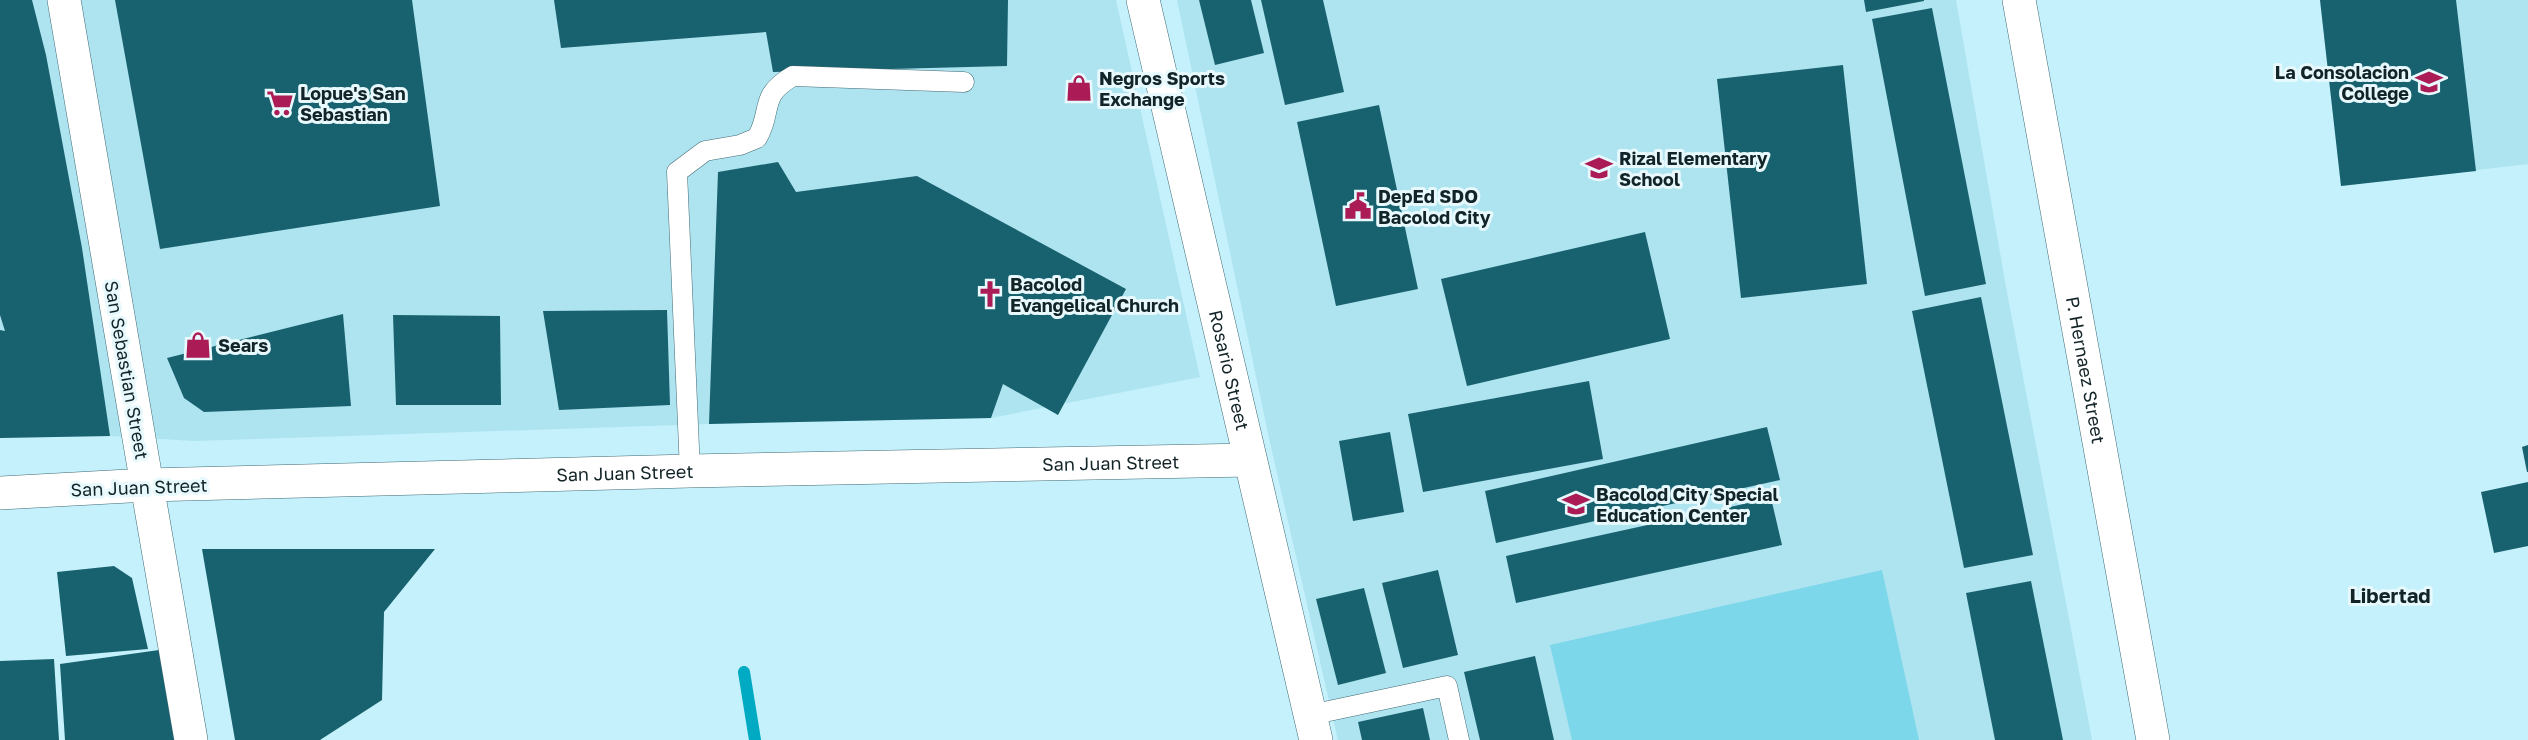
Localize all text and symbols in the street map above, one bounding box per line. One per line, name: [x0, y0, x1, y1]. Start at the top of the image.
place label: La Consolacion College: [2275, 61, 2409, 104]
place label: Negros Sports Exchange: [1099, 67, 1225, 110]
school or university icon: La Consolacion College: [2414, 67, 2444, 97]
shop icon: Negros Sports Exchange: [1064, 73, 1094, 103]
place label: Lopue's San Sebastian: [300, 82, 406, 125]
supermarket icon: Lopue's San Sebastian: [265, 88, 295, 118]
place label: Rizal Elementary School: [1619, 147, 1768, 190]
school or university icon: Rizal Elementary School: [1584, 153, 1614, 183]
place label: DepEd SDO Bacolod City: [1378, 185, 1491, 228]
public building icon: DepEd SDO Bacolod City: [1343, 191, 1373, 221]
place label: Bacolod Evangelical Church: [1010, 273, 1179, 316]
street label: San Sebastian Street: [100, 279, 154, 461]
church icon: Bacolod Evangelical Church: [975, 279, 1005, 309]
street label: P. Hernaez Street: [2062, 295, 2110, 445]
street label: Rosario Street: [1205, 308, 1254, 432]
shop icon: Sears: [183, 330, 213, 360]
place label: Sears: [218, 334, 268, 356]
street label: San Juan Street: [1042, 450, 1180, 475]
street label: San Juan Street: [556, 460, 694, 485]
street label: San Juan Street: [70, 474, 208, 500]
place label: Bacolod City Special Education Center: [1596, 483, 1778, 526]
school or university icon: Bacolod City Special Education Center: [1561, 489, 1591, 519]
district label: Libertad: [2349, 583, 2431, 607]

